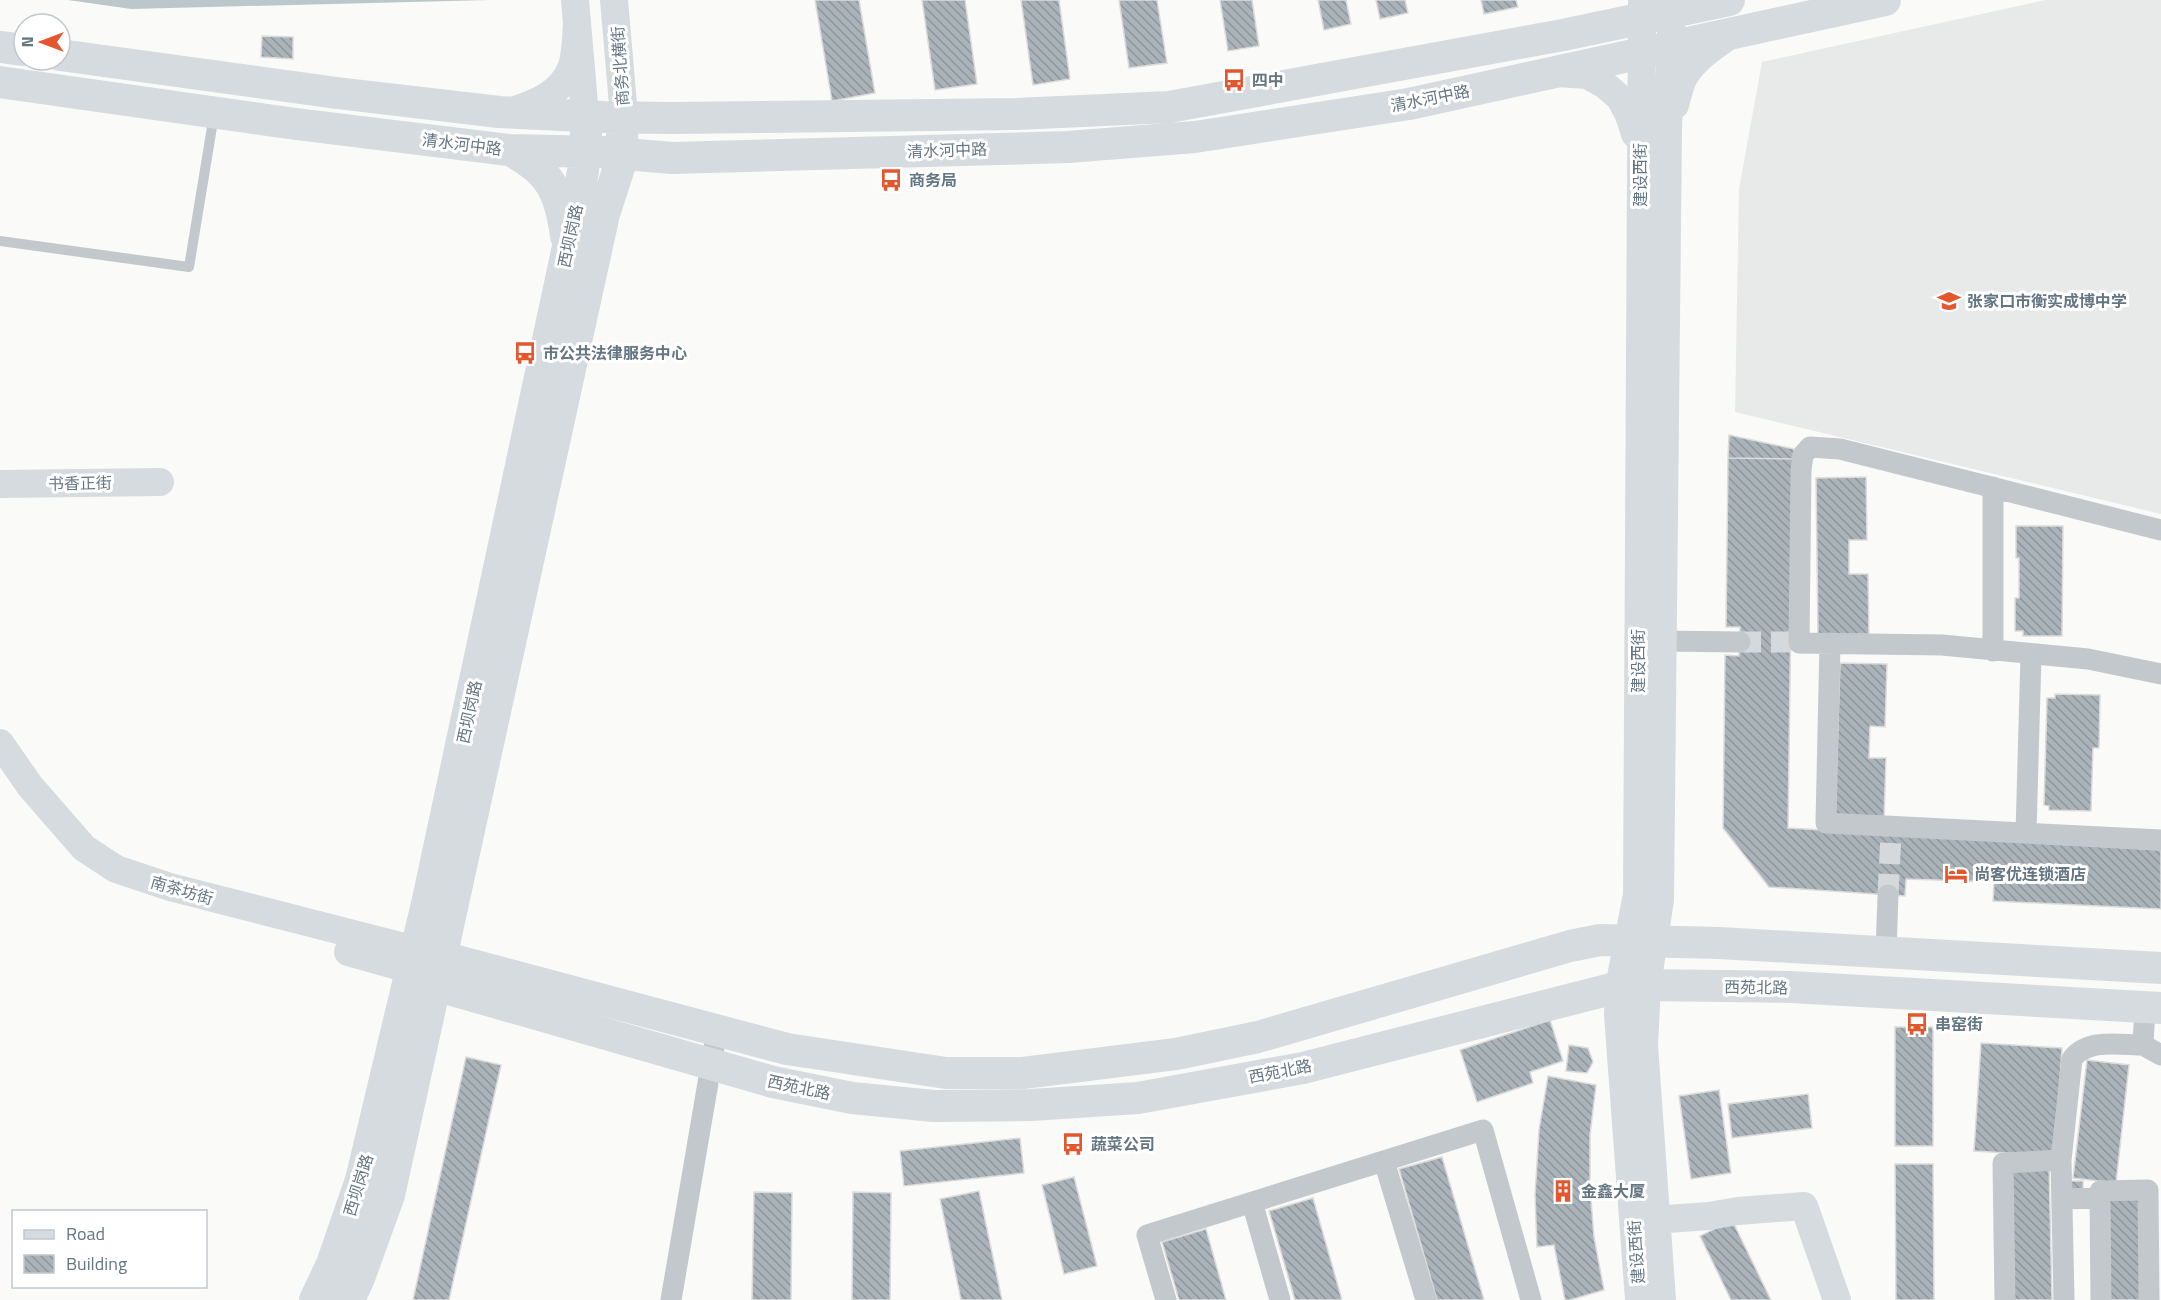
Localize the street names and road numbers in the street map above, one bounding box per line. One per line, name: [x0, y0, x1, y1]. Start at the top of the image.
street label: 商务北横街: [605, 25, 635, 107]
street label: 清水河中路: [1388, 79, 1472, 117]
street label: 清水河中路: [421, 127, 503, 161]
street label: 清水河中路: [907, 137, 987, 163]
street label: 建设西街: [1628, 143, 1652, 207]
street label: 西坝岗路: [552, 202, 588, 270]
street label: 书香正街: [48, 470, 112, 496]
street label: 建设西街: [1626, 629, 1650, 693]
street label: 西坝岗路: [451, 678, 487, 746]
street label: 南茶坊街: [148, 870, 216, 910]
street label: 西苑北路: [1724, 974, 1788, 1000]
street label: 西苑北路: [1246, 1053, 1314, 1089]
street label: 西苑北路: [765, 1069, 833, 1105]
street label: 西坝岗路: [337, 1151, 379, 1219]
street label: 建设西街: [1622, 1219, 1650, 1285]

